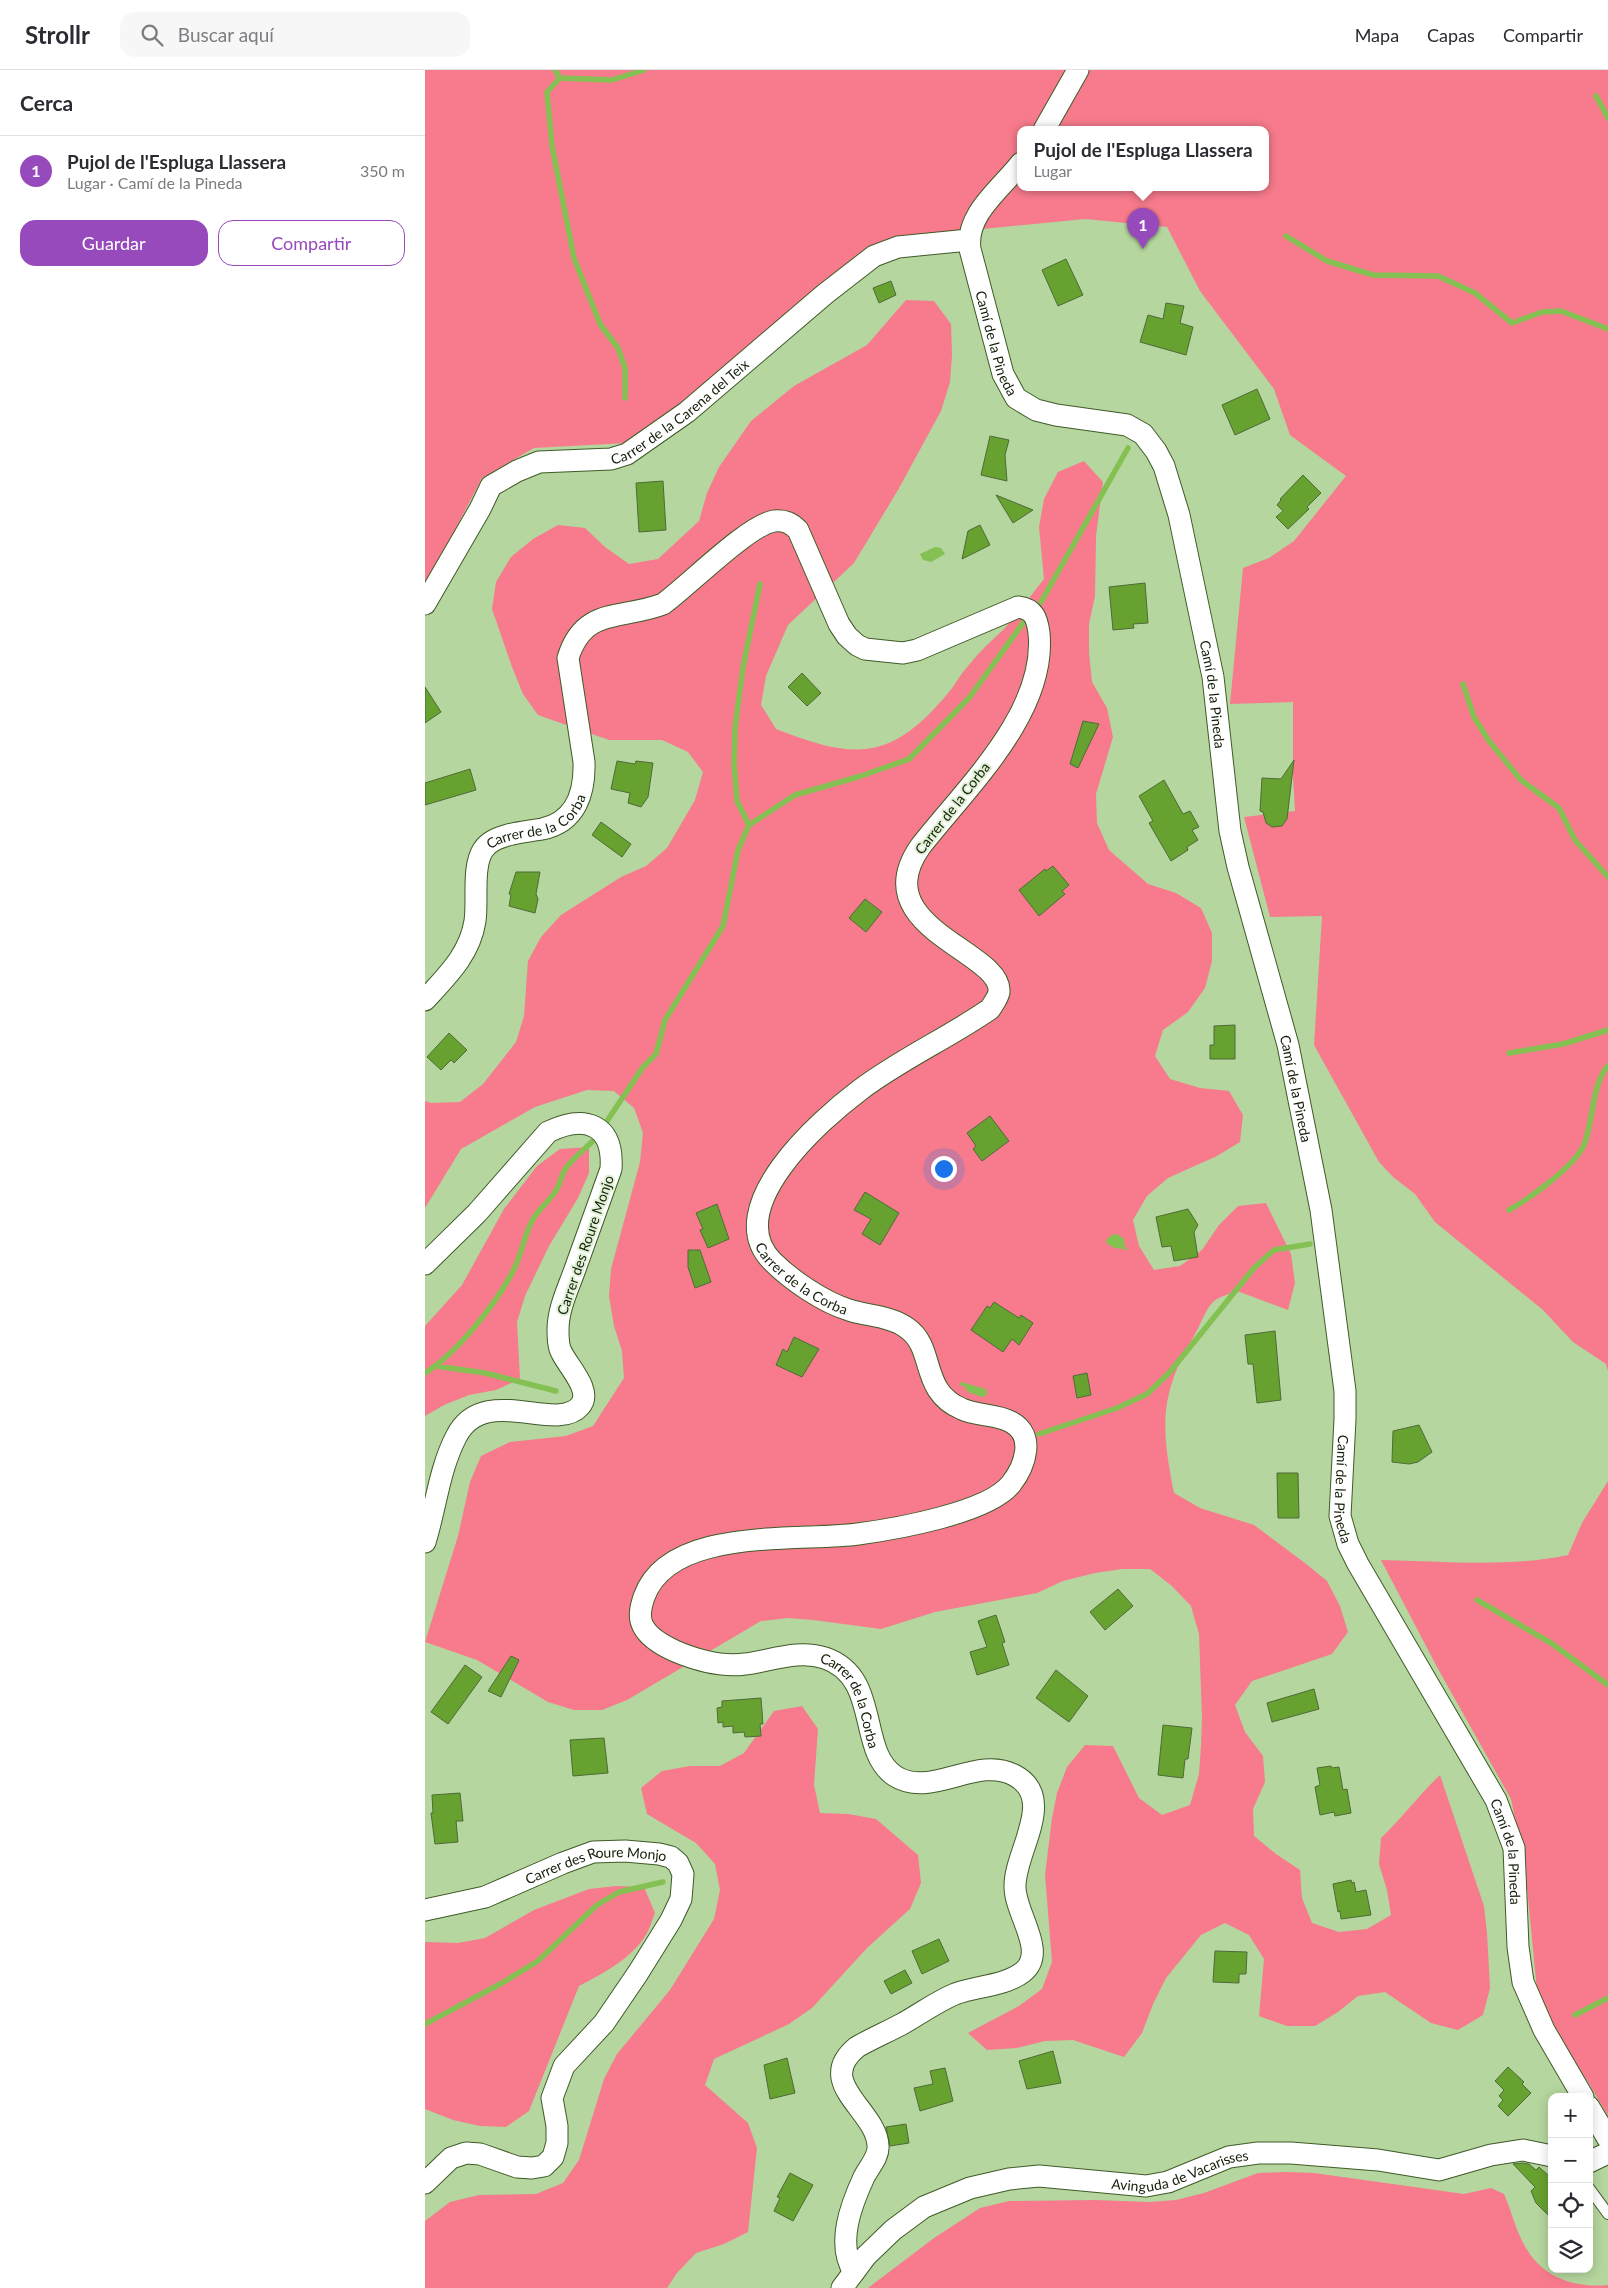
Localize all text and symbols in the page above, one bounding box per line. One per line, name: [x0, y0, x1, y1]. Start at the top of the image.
search box: [120, 12, 470, 57]
text: Strollr: [25, 20, 90, 49]
icon: search: [138, 21, 166, 49]
text: Buscar aquí: [178, 23, 274, 46]
text: Mapa: [1355, 24, 1399, 46]
text: Capas: [1427, 24, 1475, 46]
text: Compartir: [1503, 24, 1583, 46]
text: Cerca: [20, 90, 73, 115]
popup: [1017, 126, 1269, 191]
text: Pujol de l'Espluga Llassera: [1033, 138, 1253, 161]
text: Pujol de l'Espluga Llassera: [67, 150, 286, 173]
text: 1: [31, 161, 41, 180]
text: 350 m: [360, 161, 405, 180]
text: Lugar: [1033, 161, 1072, 180]
text: Lugar · Camí de la Pineda: [67, 173, 243, 192]
pin: 1: [1127, 208, 1159, 249]
button: Guardar: [20, 220, 208, 266]
button: Compartir: [218, 220, 405, 266]
street label: Camí de la Pineda: [973, 289, 1022, 398]
street label: Carrer de la Carena del Teix: [608, 355, 752, 467]
street label: Camí de la Pineda: [1197, 638, 1229, 749]
street label: Carrer de la Corba: [911, 759, 993, 857]
street label: Carrer de la Corba: [483, 791, 588, 852]
street label: Camí de la Pineda: [1277, 1033, 1316, 1144]
your location: [931, 1156, 957, 1182]
street label: Carrer des Roure Monjo: [553, 1173, 617, 1317]
street label: Carrer de la Corba: [752, 1239, 850, 1318]
street label: Camí de la Pineda: [1331, 1434, 1356, 1545]
street label: Carrer de la Corba: [818, 1649, 883, 1750]
street label: Camí de la Pineda: [1488, 1796, 1525, 1905]
street label: Carrer des Roure Monjo: [522, 1842, 669, 1887]
map controls: [1548, 2093, 1593, 2273]
button: +: [1548, 2093, 1593, 2138]
button: −: [1548, 2138, 1593, 2183]
street label: Avinguda de Vacarisses: [1111, 2146, 1249, 2194]
button: locate: [1548, 2183, 1593, 2228]
button: layers: [1548, 2228, 1593, 2273]

